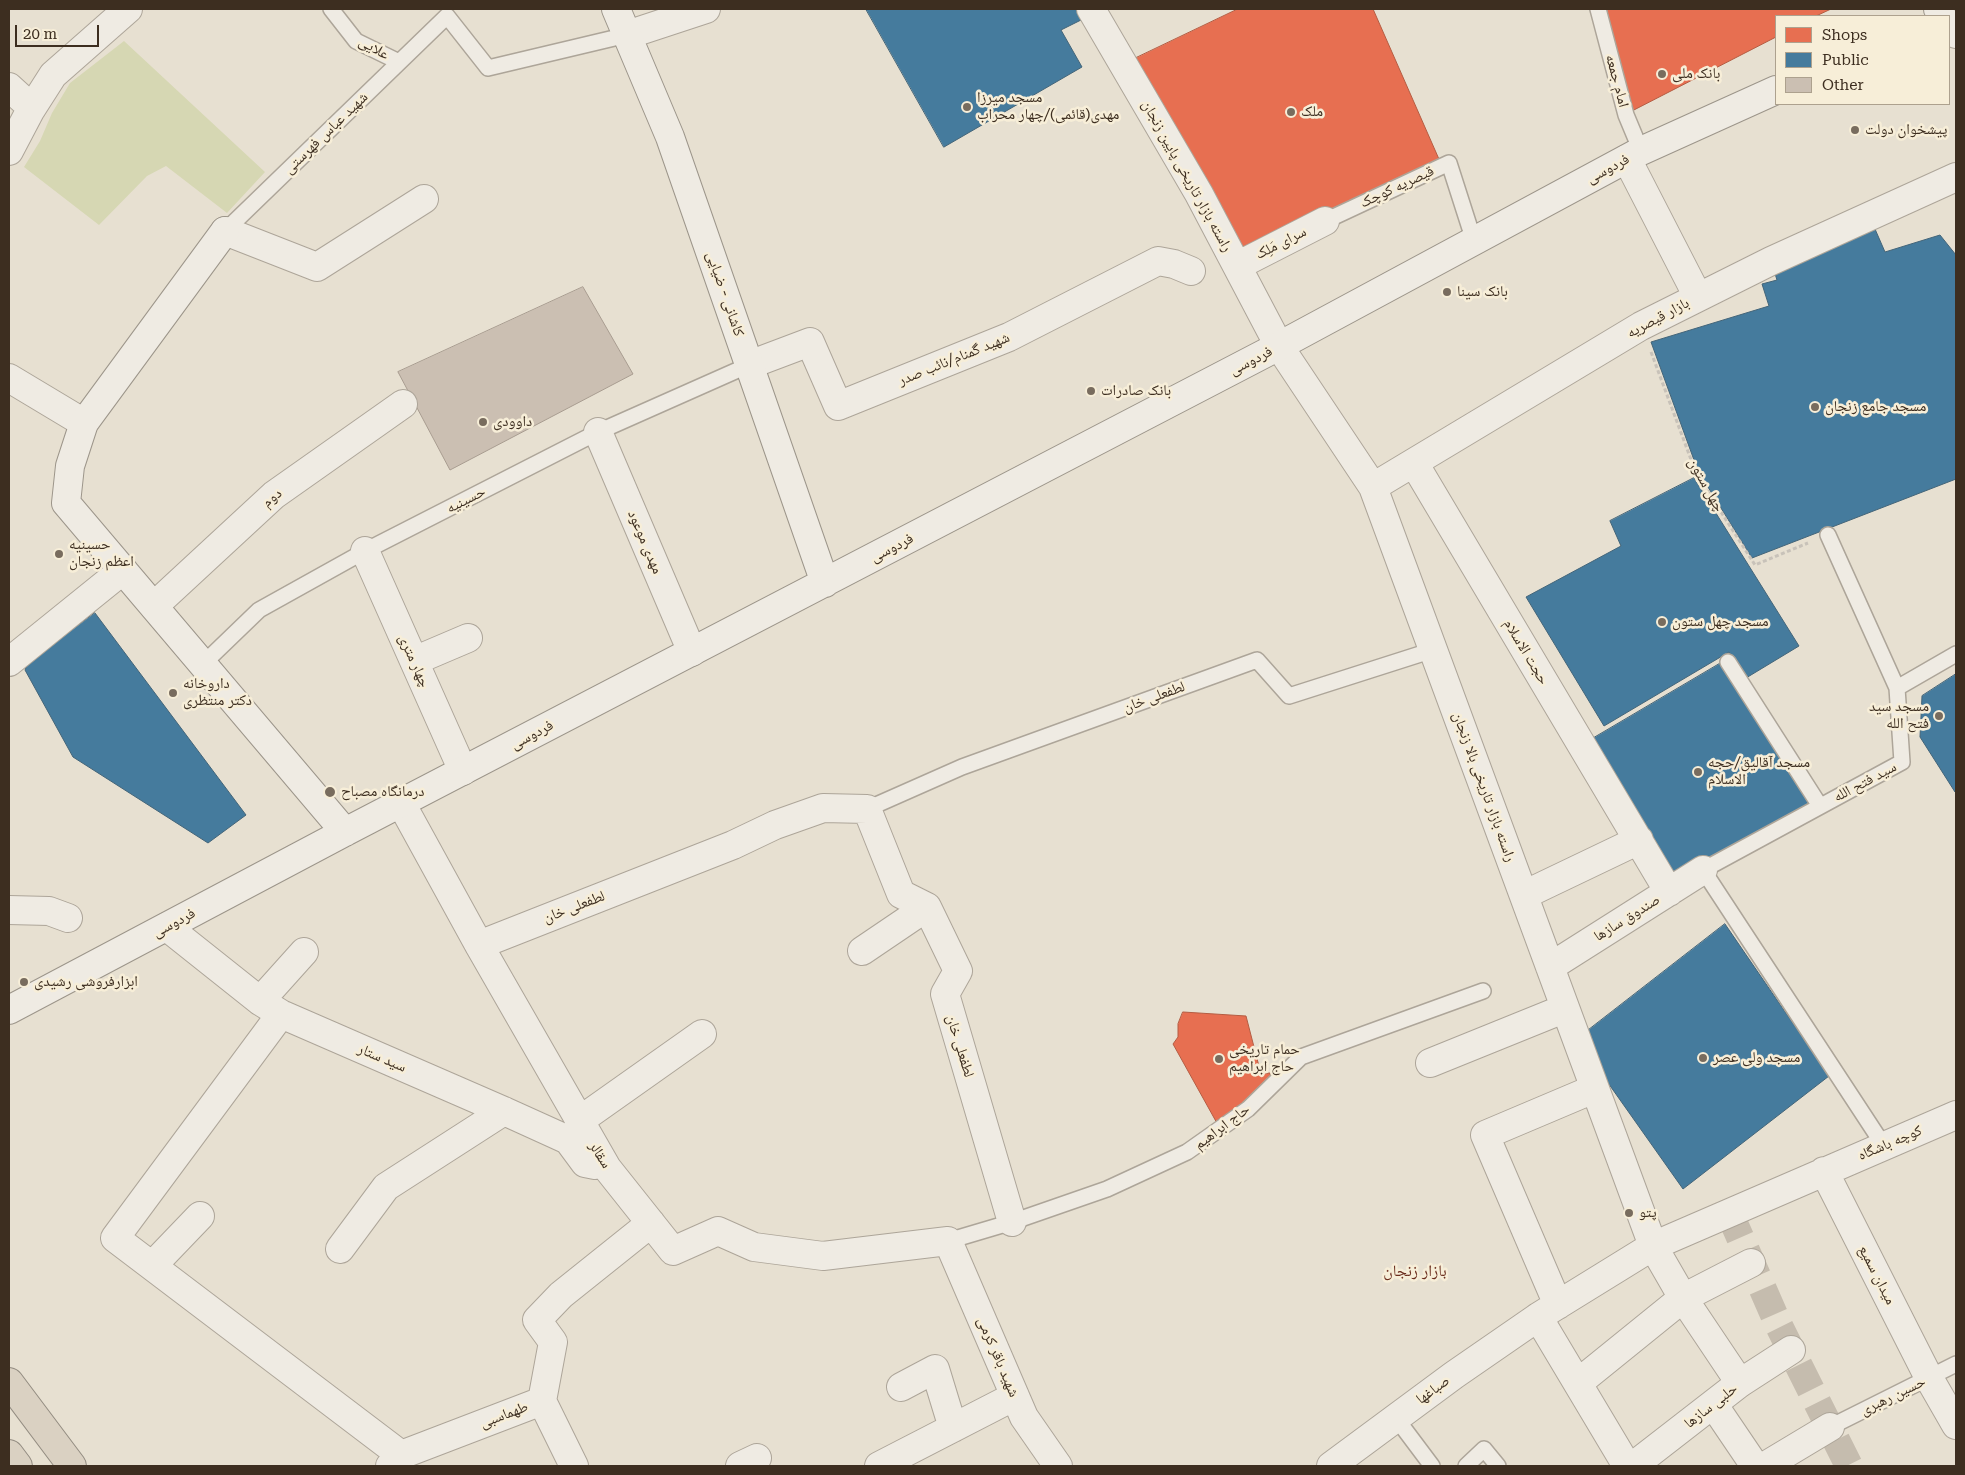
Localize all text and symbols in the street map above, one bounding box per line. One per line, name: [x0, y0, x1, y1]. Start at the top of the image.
scale bar: [18, 15, 101, 47]
legend: [1775, 15, 1950, 105]
text: 20 m: [23, 25, 57, 43]
text: Shops: [1822, 26, 1867, 44]
street label: علایی: [356, 32, 392, 64]
text: Public: [1822, 51, 1869, 69]
street label: امام جمعه: [1601, 53, 1633, 109]
place label: بانک ملی: [1672, 65, 1720, 83]
marker: بانک ملی: [1656, 68, 1668, 80]
text: Other: [1822, 76, 1864, 94]
street label: شهید عباس فهرستی: [280, 88, 372, 178]
place label: مسجد میرزا مهدی(قائمی)/چهار محراب: [977, 89, 1119, 124]
street label: راسته بازار تاریخی پایین زنجان: [1138, 97, 1236, 255]
marker: مسجد میرزا مهدی(قائمی)/چهار محراب: [961, 101, 973, 113]
place label: ملک: [1301, 103, 1323, 121]
marker: ملک: [1285, 106, 1297, 118]
place label: پیشخوان دولت: [1865, 121, 1947, 139]
marker: پیشخوان دولت: [1849, 124, 1861, 136]
street label: فردوسی: [1584, 150, 1632, 188]
street label: قیصریه کوچک: [1357, 162, 1437, 212]
street label: سرای مَلِک: [1253, 223, 1309, 263]
street label: کاشانی - ضیایی: [702, 249, 748, 339]
place label: بانک سینا: [1457, 283, 1508, 301]
marker: بانک سینا: [1441, 286, 1453, 298]
street label: بازار قیصریه: [1624, 294, 1692, 342]
street label: شهید گمنام/نائب صدر: [896, 328, 1012, 390]
street label: فردوسی: [1227, 343, 1275, 379]
place label: بانک صادرات: [1101, 382, 1171, 400]
marker: بانک صادرات: [1085, 385, 1097, 397]
place label: مسجد جامع زنجان: [1825, 398, 1926, 416]
marker: مسجد جامع زنجان: [1809, 401, 1821, 413]
place label: داوودی: [493, 413, 532, 431]
marker: داوودی: [477, 416, 489, 428]
street label: چهل ستون: [1684, 455, 1728, 515]
street label: حسینیه: [443, 483, 489, 517]
street label: دوم: [258, 484, 286, 512]
street label: مهدی موعود: [624, 507, 666, 577]
street label: فردوسی: [868, 530, 916, 566]
place label: حسینیه اعظم زنجان: [69, 536, 134, 571]
marker: حسینیه اعظم زنجان: [53, 548, 65, 560]
place label: مسجد چهل ستون: [1672, 613, 1769, 631]
street label: حجت الاسلام: [1499, 616, 1553, 688]
marker: مسجد چهل ستون: [1656, 616, 1668, 628]
street label: چهار متری: [394, 632, 434, 690]
place label: داروخانه دکتر منتظری: [183, 675, 252, 710]
street label: لطفعلی خان: [1121, 678, 1187, 716]
marker: داروخانه دکتر منتظری: [167, 687, 179, 699]
place label: مسجد سید فتح الله: [1869, 698, 1929, 733]
street label: راسته بازار تاریخی بالا زنجان: [1449, 710, 1519, 864]
marker: مسجد سید فتح الله: [1933, 710, 1945, 722]
street label: فردوسی: [508, 716, 556, 754]
place label: مسجد آقالیق/حجه الاسلام: [1708, 754, 1810, 789]
street label: سید فتح الله: [1830, 758, 1900, 806]
marker: مسجد آقالیق/حجه الاسلام: [1692, 766, 1704, 778]
place label: درمانگاه مصباح: [341, 783, 425, 801]
marker: درمانگاه مصباح: [323, 785, 337, 799]
street label: لطفعلی خان: [541, 887, 607, 927]
street label: صندوق سازها: [1591, 891, 1663, 945]
street label: فردوسی: [150, 904, 198, 942]
place label: ابزارفروشی رشیدی: [34, 973, 138, 991]
marker: ابزارفروشی رشیدی: [18, 976, 30, 988]
street label: لطفعلی خان: [942, 1013, 978, 1079]
street label: سید ستار: [355, 1040, 409, 1076]
place label: حمام تاریخی حاج ابراهیم: [1229, 1041, 1300, 1076]
place label: مسجد ولی عصر: [1713, 1049, 1800, 1067]
marker: مسجد ولی عصر: [1697, 1052, 1709, 1064]
marker: حمام تاریخی حاج ابراهیم: [1213, 1053, 1225, 1065]
street label: حاج ابراهیم: [1191, 1100, 1253, 1154]
street label: کوچه باشگاه: [1855, 1121, 1925, 1165]
street label: سقالر: [585, 1138, 615, 1172]
place label: پتو: [1639, 1204, 1657, 1222]
marker: پتو: [1623, 1207, 1635, 1219]
street label: میدان سمیع: [1854, 1242, 1900, 1308]
district label: بازار زنجان: [1383, 1261, 1447, 1281]
street label: شهید باقر کرمی: [973, 1314, 1023, 1400]
street label: صباغها: [1413, 1372, 1453, 1408]
street label: حسین رهبری: [1857, 1372, 1929, 1420]
street label: حلبی سازها: [1681, 1380, 1741, 1432]
street label: طهماسبی: [477, 1398, 531, 1432]

